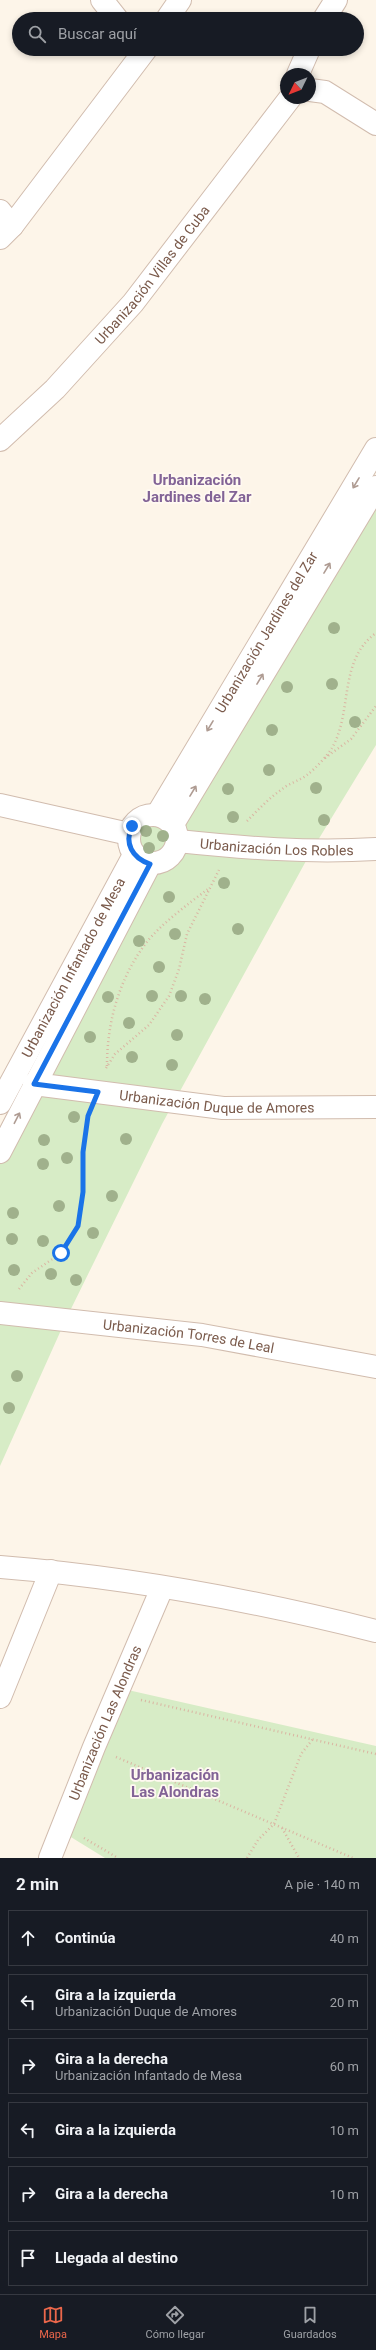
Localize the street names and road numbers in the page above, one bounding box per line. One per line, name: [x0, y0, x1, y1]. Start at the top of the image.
street label: Urbanización Villas de Cuba: [92, 202, 213, 348]
street label: Urbanización Jardines del Zar: [212, 548, 321, 716]
street label: Urbanización Los Robles: [199, 835, 354, 858]
street label: Urbanización Infantado de Mesa: [18, 875, 128, 1060]
street label: Urbanización Duque de Amores: [118, 1087, 315, 1116]
street label: Urbanización Torres de Leal: [102, 1316, 275, 1356]
street label: Urbanización Las Alondras: [66, 1643, 145, 1803]

